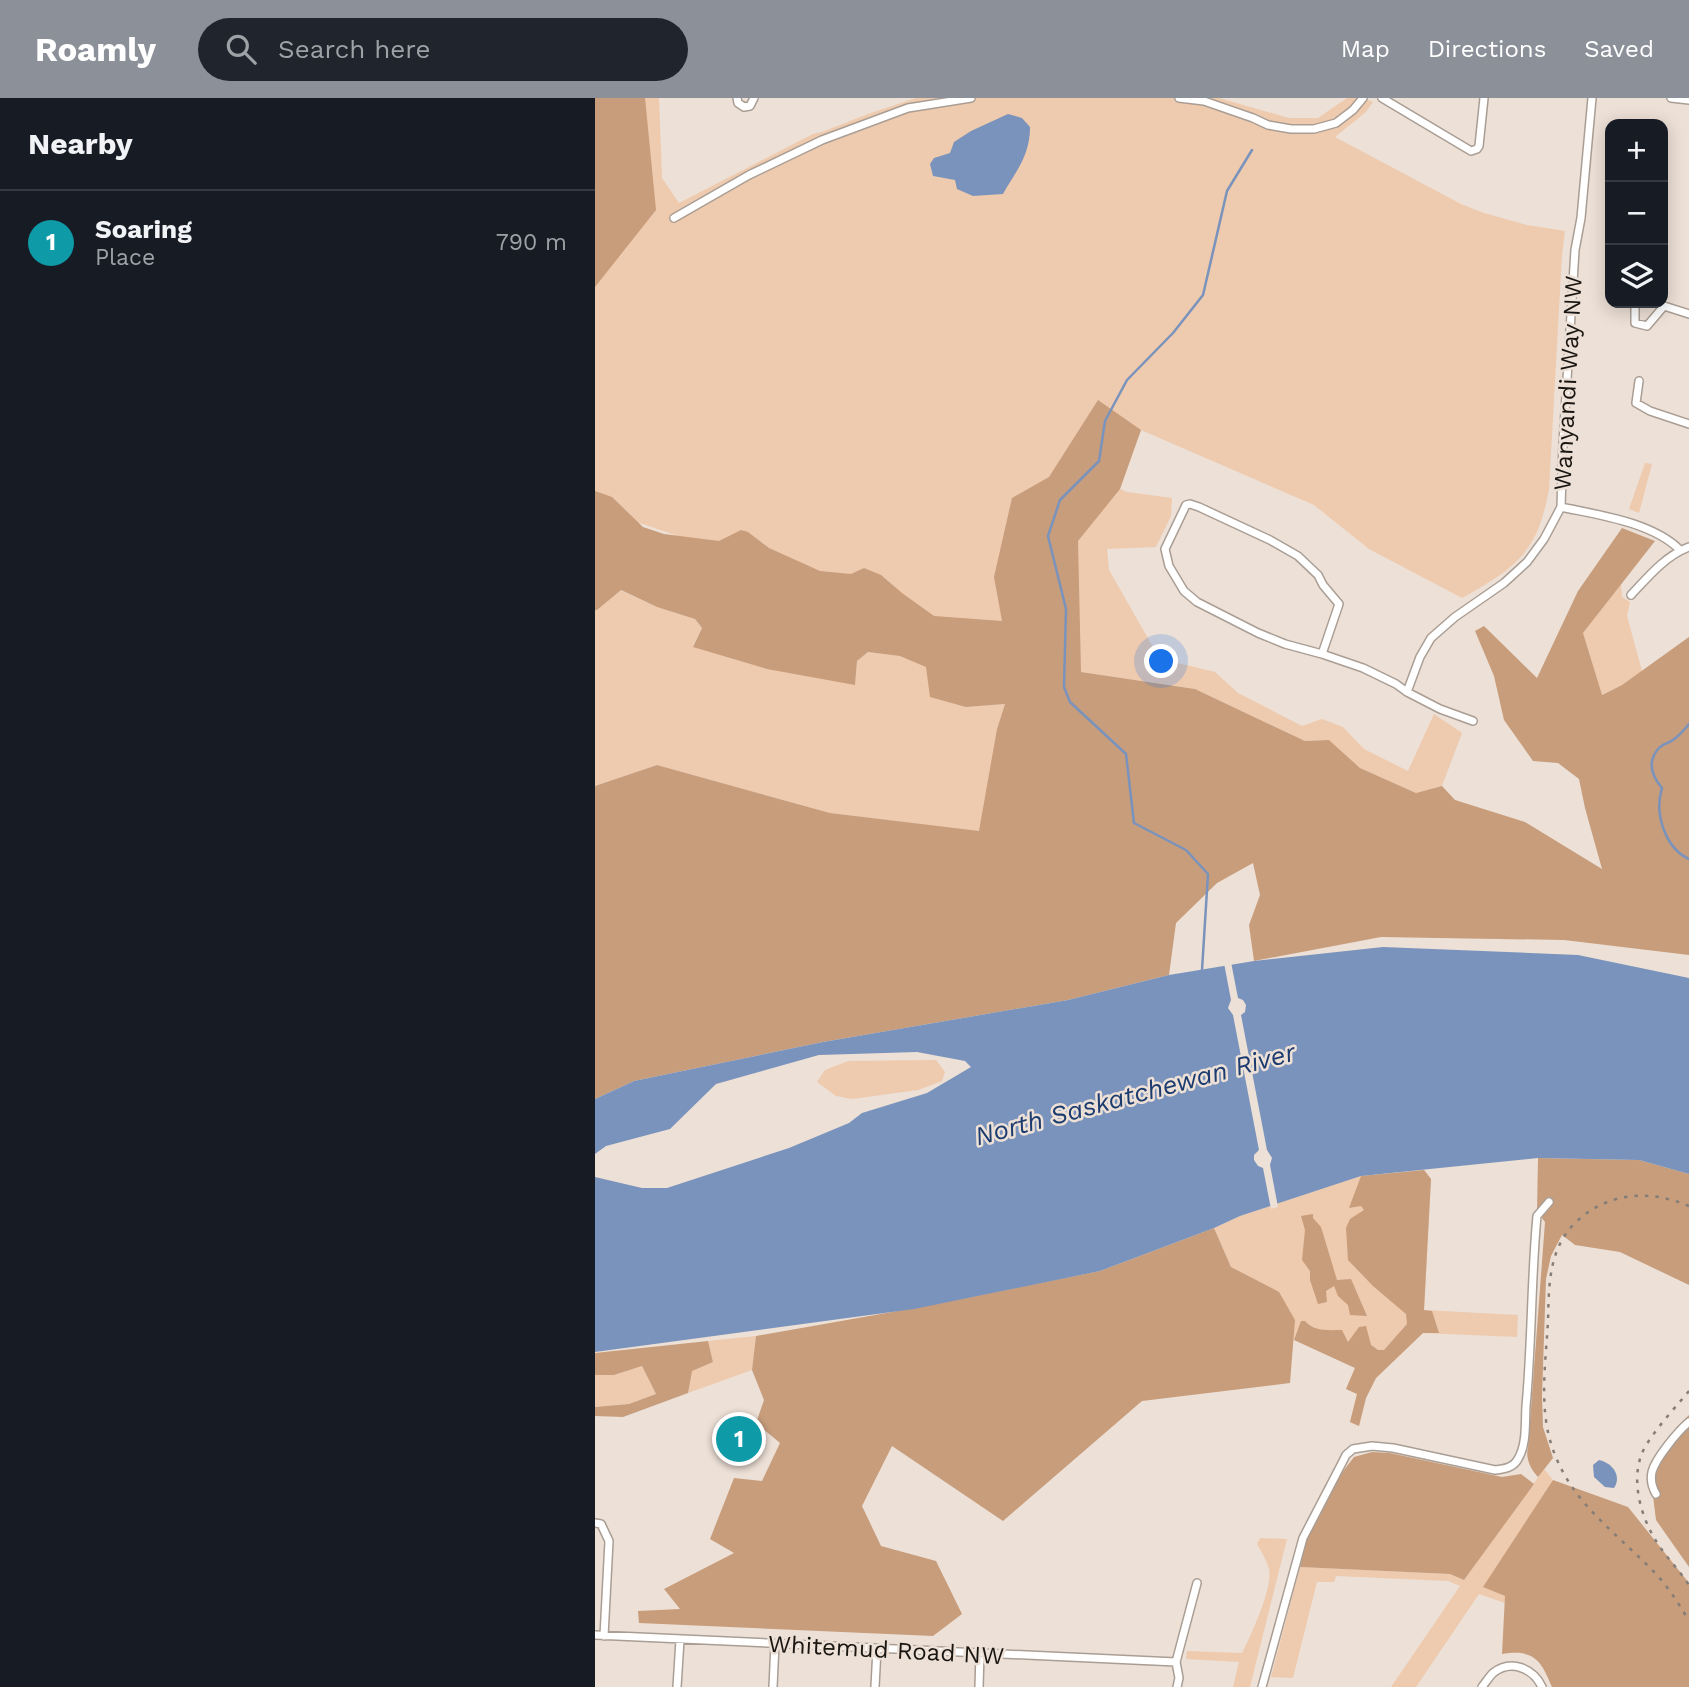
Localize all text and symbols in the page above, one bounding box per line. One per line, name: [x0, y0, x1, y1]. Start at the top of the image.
search box: [198, 18, 688, 81]
text: Roamly: [35, 30, 156, 69]
icon: search: [222, 30, 260, 68]
text: Search here: [278, 34, 431, 64]
text: Map: [1341, 35, 1390, 63]
text: Directions: [1428, 35, 1546, 63]
text: Saved: [1584, 35, 1654, 63]
map controls: [1605, 119, 1668, 308]
button: +: [1605, 119, 1668, 182]
text: Nearby: [28, 126, 133, 161]
button: −: [1605, 182, 1668, 245]
text: Soaring: [95, 214, 192, 244]
text: 1: [46, 229, 56, 256]
text: 790 m: [496, 229, 567, 256]
text: Place: [95, 244, 155, 271]
button: layers: [1605, 245, 1668, 308]
street label: Wanyandi Way NW: [1548, 275, 1588, 491]
your location: [1144, 644, 1178, 678]
water label: North Saskatchewan River: [972, 1037, 1299, 1151]
pin: 1: [716, 1413, 762, 1465]
street label: Whitemud Road NW: [767, 1630, 1005, 1670]

